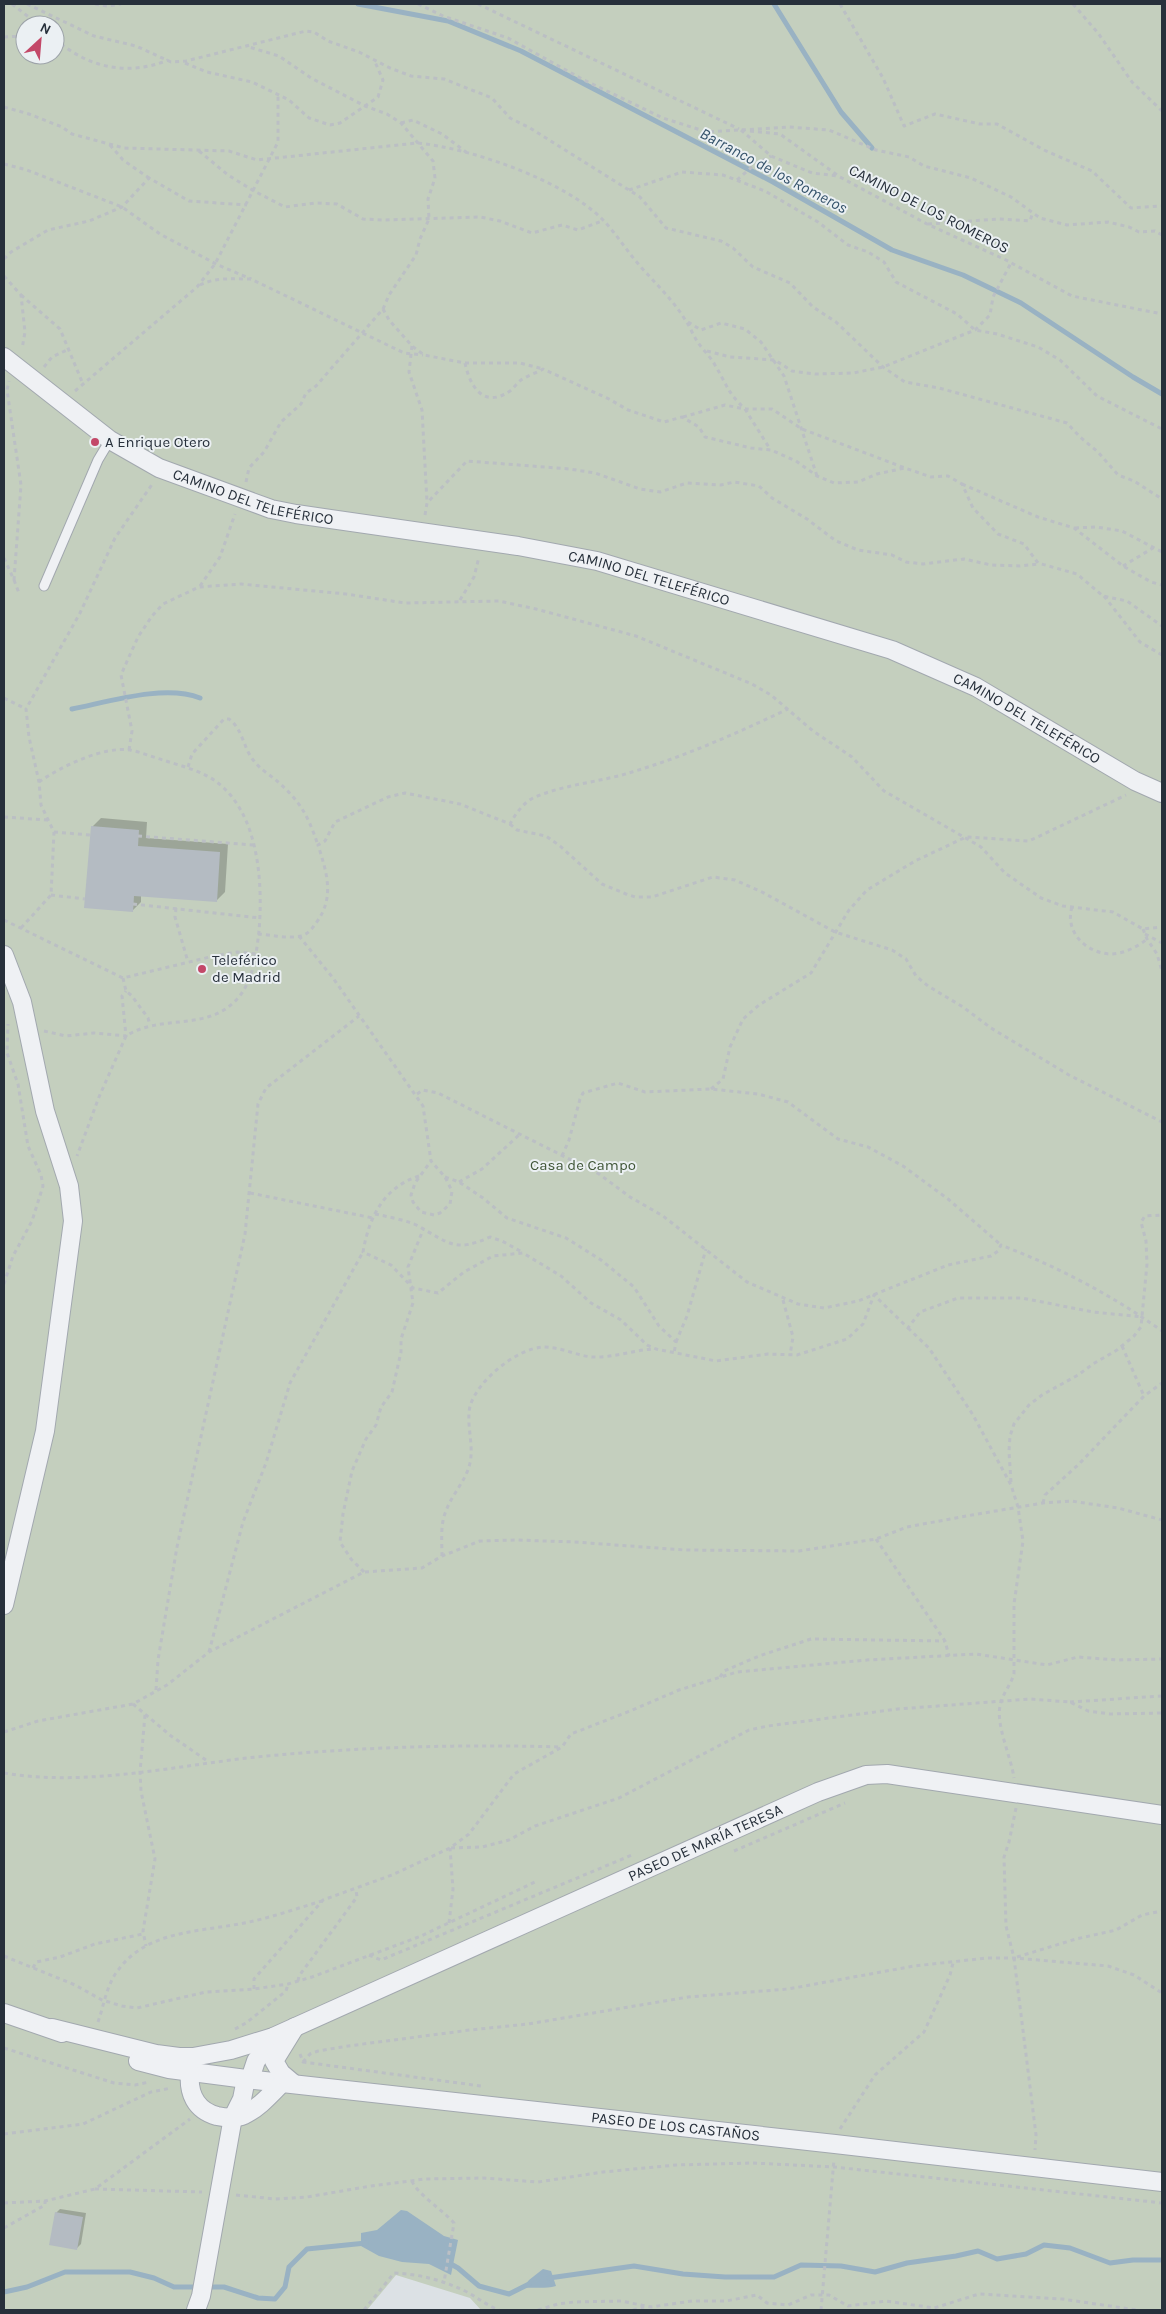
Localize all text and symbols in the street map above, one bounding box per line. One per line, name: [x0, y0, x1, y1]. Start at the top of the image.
north arrow: [15, 15, 65, 65]
text: N: [37, 19, 54, 39]
water label: Barranco de los Romeros: [697, 124, 851, 218]
street label: CAMINO DE LOS ROMEROS: [846, 161, 1012, 257]
place label: A Enrique Otero: [105, 433, 210, 451]
marker: A Enrique Otero: [89, 436, 101, 448]
street label: CAMINO DEL TELEFÉRICO: [170, 465, 335, 528]
street label: CAMINO DEL TELEFÉRICO: [567, 547, 732, 609]
street label: CAMINO DEL TELEFÉRICO: [950, 669, 1104, 768]
place label: Teleférico de Madrid: [212, 951, 281, 986]
marker: Teleférico de Madrid: [196, 963, 208, 975]
park label: Casa de Campo: [530, 1156, 636, 1174]
street label: PASEO DE MARÍA TERESA: [625, 1800, 786, 1885]
street label: PASEO DE LOS CASTAÑOS: [590, 2108, 761, 2145]

